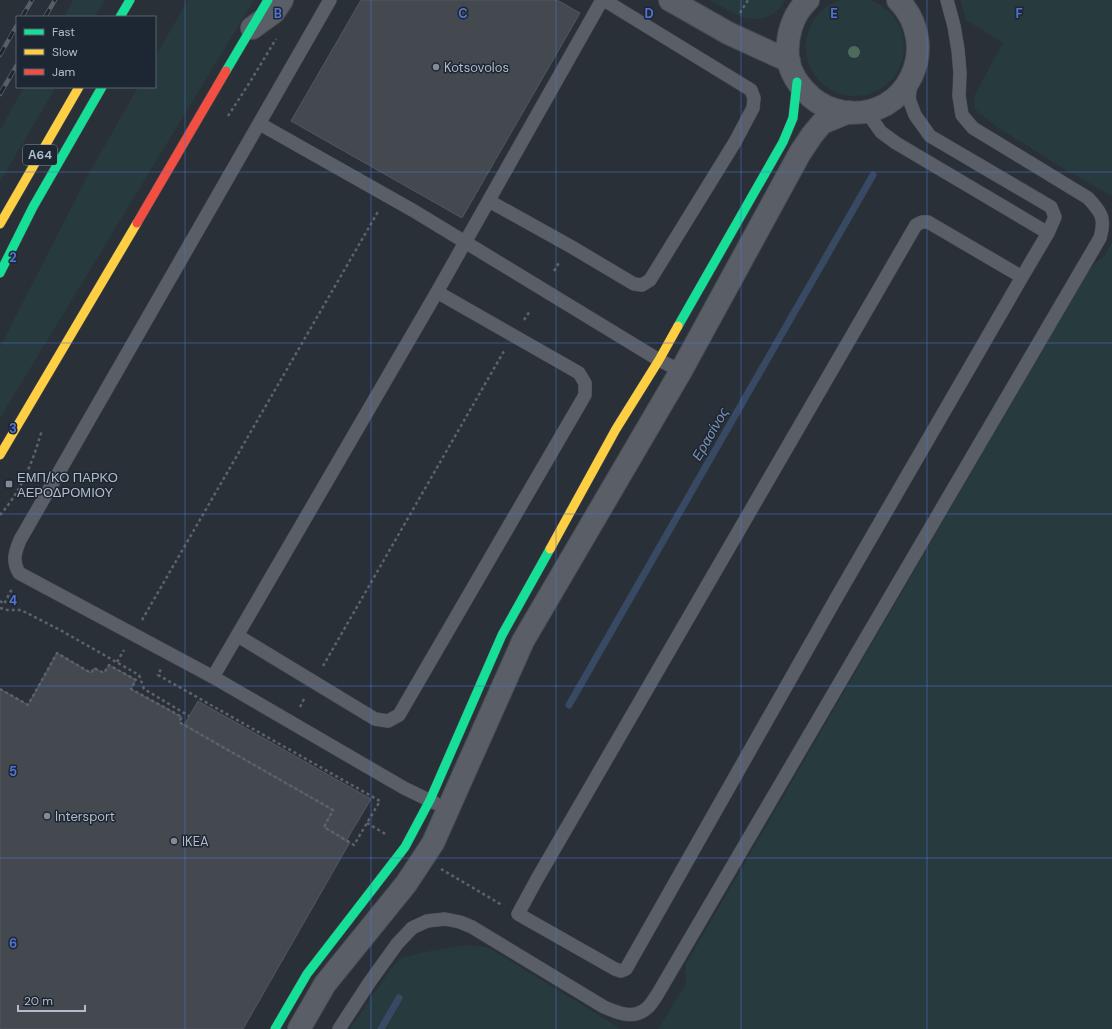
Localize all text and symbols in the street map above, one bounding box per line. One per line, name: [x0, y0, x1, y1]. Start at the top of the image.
text: B: [274, 5, 282, 22]
text: C: [458, 5, 468, 22]
text: D: [644, 5, 654, 22]
text: E: [830, 5, 838, 22]
text: F: [1015, 5, 1023, 22]
legend: [16, 16, 156, 88]
text: Fast: [52, 24, 75, 40]
text: Slow: [52, 44, 78, 60]
place label: Kotsovolos: [444, 59, 509, 76]
marker: Kotsovolos: [431, 62, 441, 72]
text: Jam: [52, 64, 75, 80]
road number: Α64: [23, 145, 57, 165]
text: 2: [9, 249, 17, 266]
water label: Ερασίνος: [688, 404, 733, 464]
text: 3: [9, 420, 17, 437]
place label: ΕΜΠ/ΚΟ ΠΑΡΚΟ ΑΕΡΟΔΡΟΜΙΟΥ: [17, 469, 118, 501]
marker: ΕΜΠ/ΚΟ ΠΑΡΚΟ ΑΕΡΟΔΡΟΜΙΟΥ: [4, 479, 14, 489]
text: 4: [9, 592, 17, 609]
text: 5: [9, 763, 17, 780]
place label: Intersport: [55, 808, 115, 825]
marker: Intersport: [42, 811, 52, 821]
place label: IKEA: [182, 833, 209, 850]
marker: IKEA: [169, 836, 179, 846]
text: 6: [9, 935, 17, 952]
scale bar: [18, 987, 85, 1013]
text: 20 m: [24, 993, 53, 1009]

